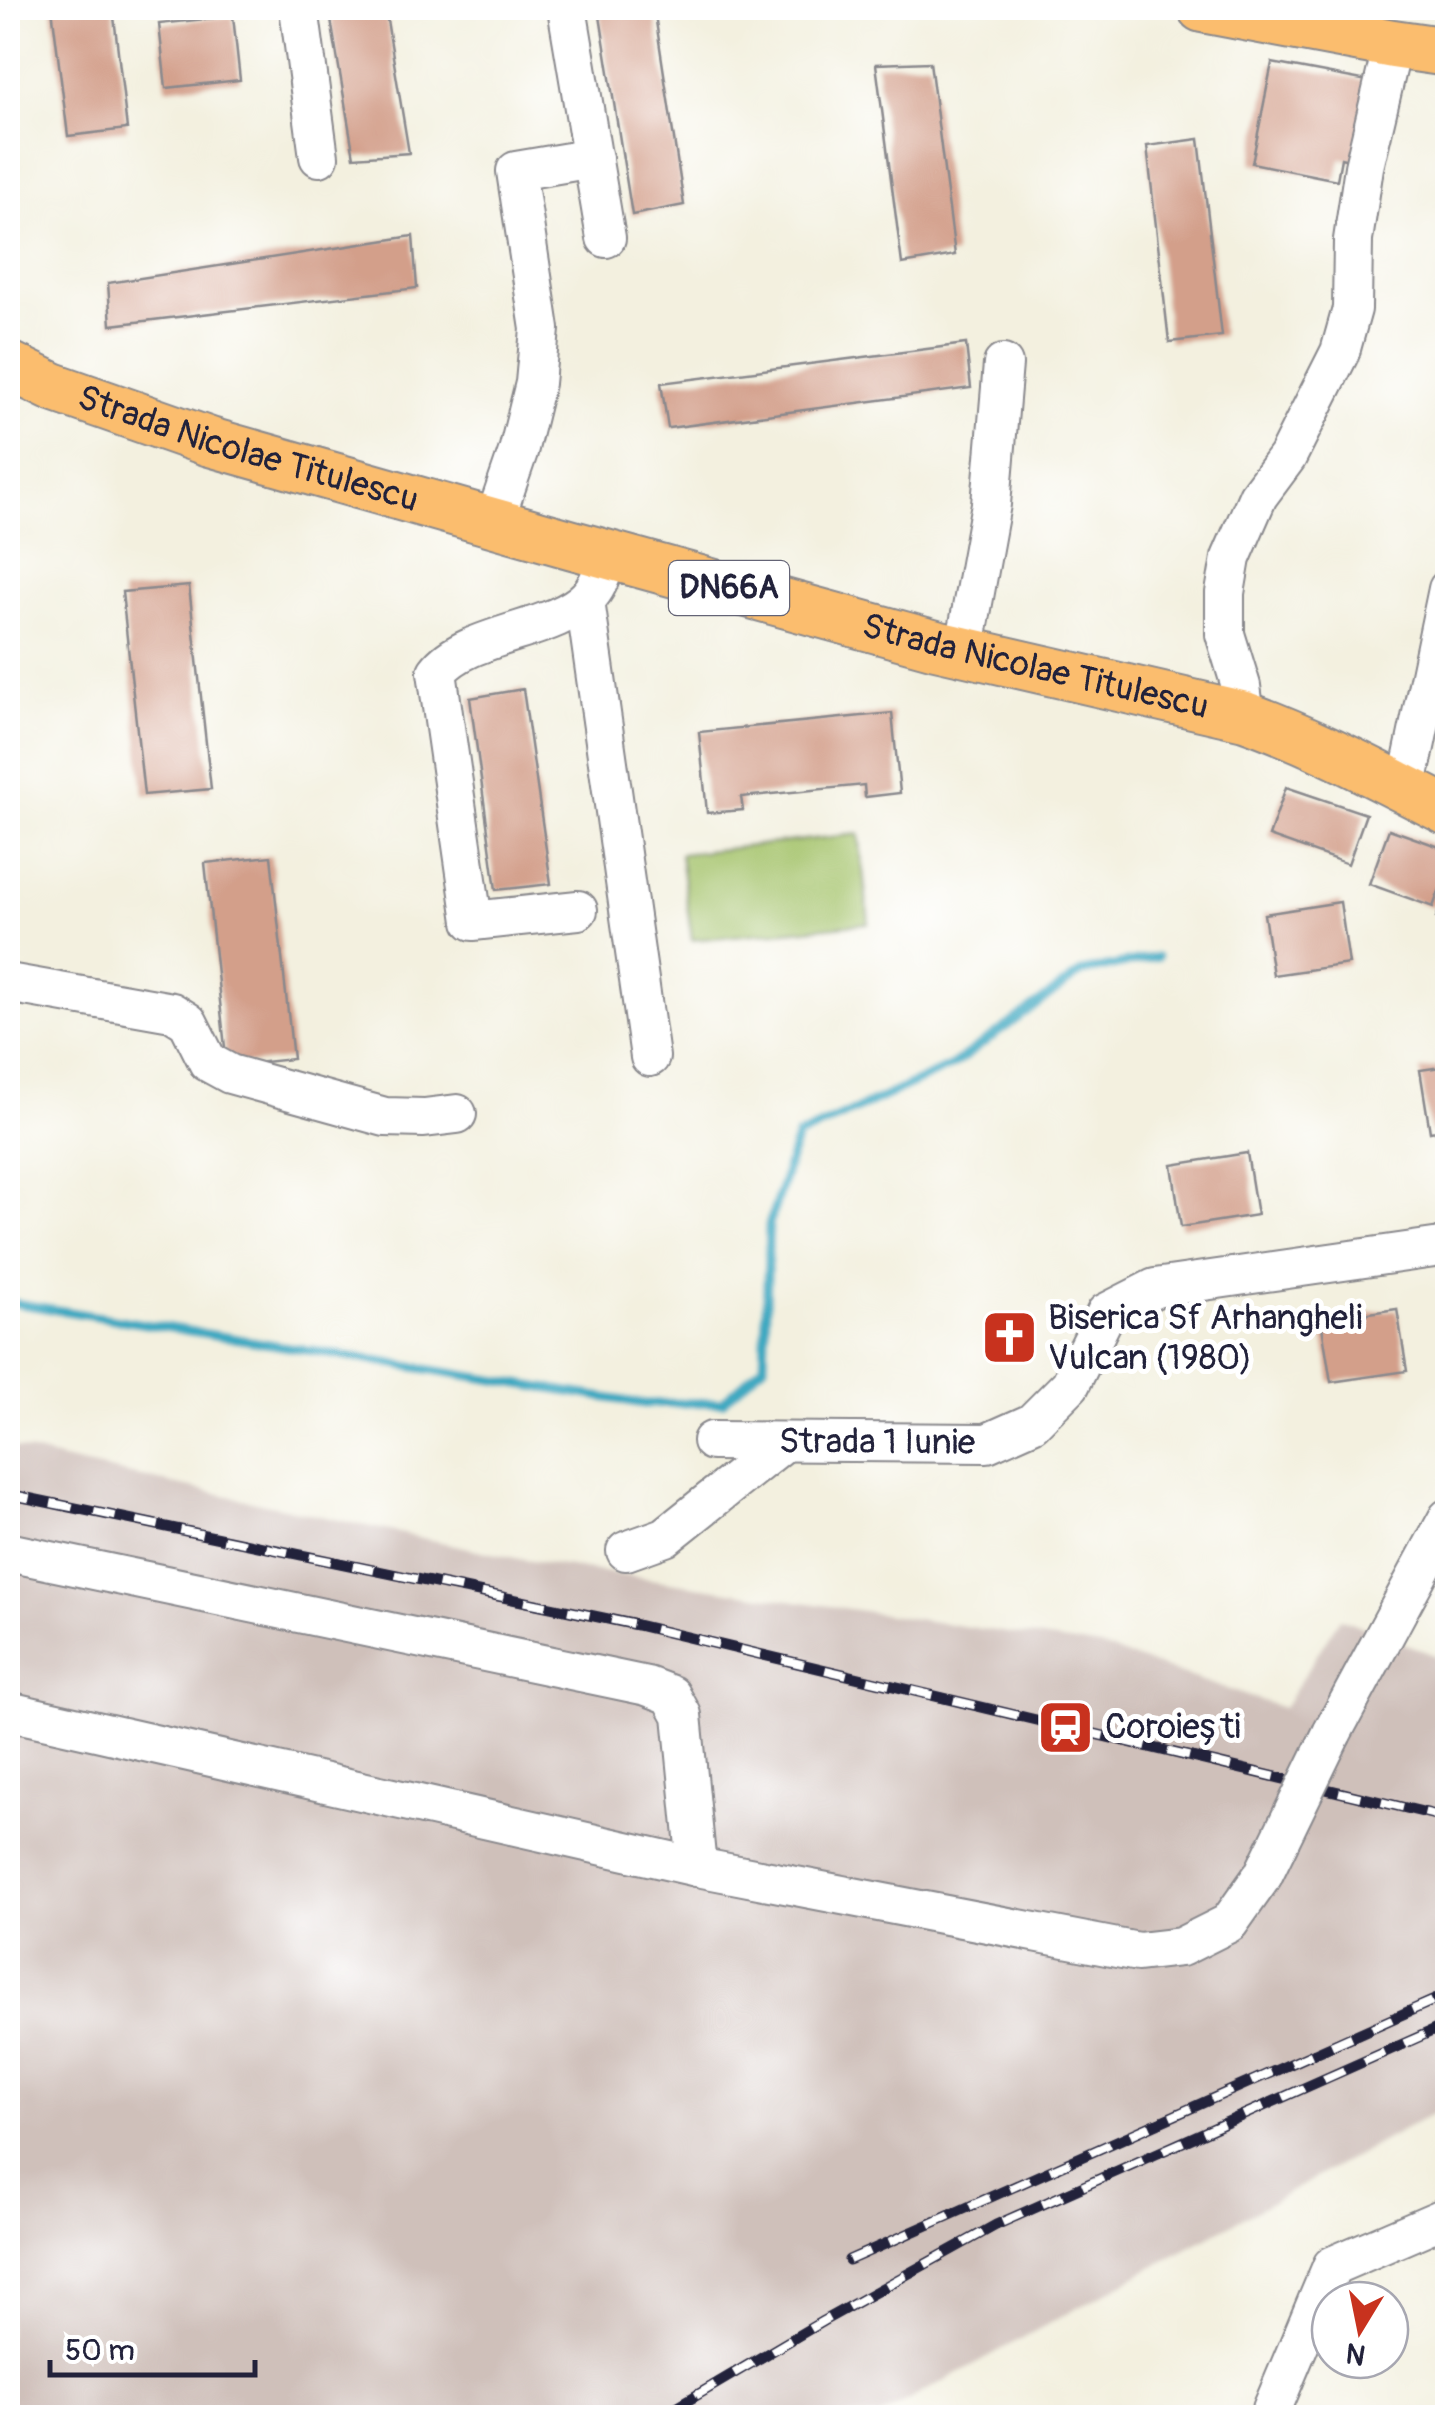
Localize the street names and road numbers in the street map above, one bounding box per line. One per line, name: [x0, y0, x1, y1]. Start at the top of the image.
street label: Strada Nicolae Titulescu: [72, 375, 424, 522]
road number: DN66A: [669, 561, 789, 615]
street label: Strada Nicolae Titulescu: [857, 604, 1213, 729]
street label: Strada 1 Iunie: [779, 1419, 975, 1465]

